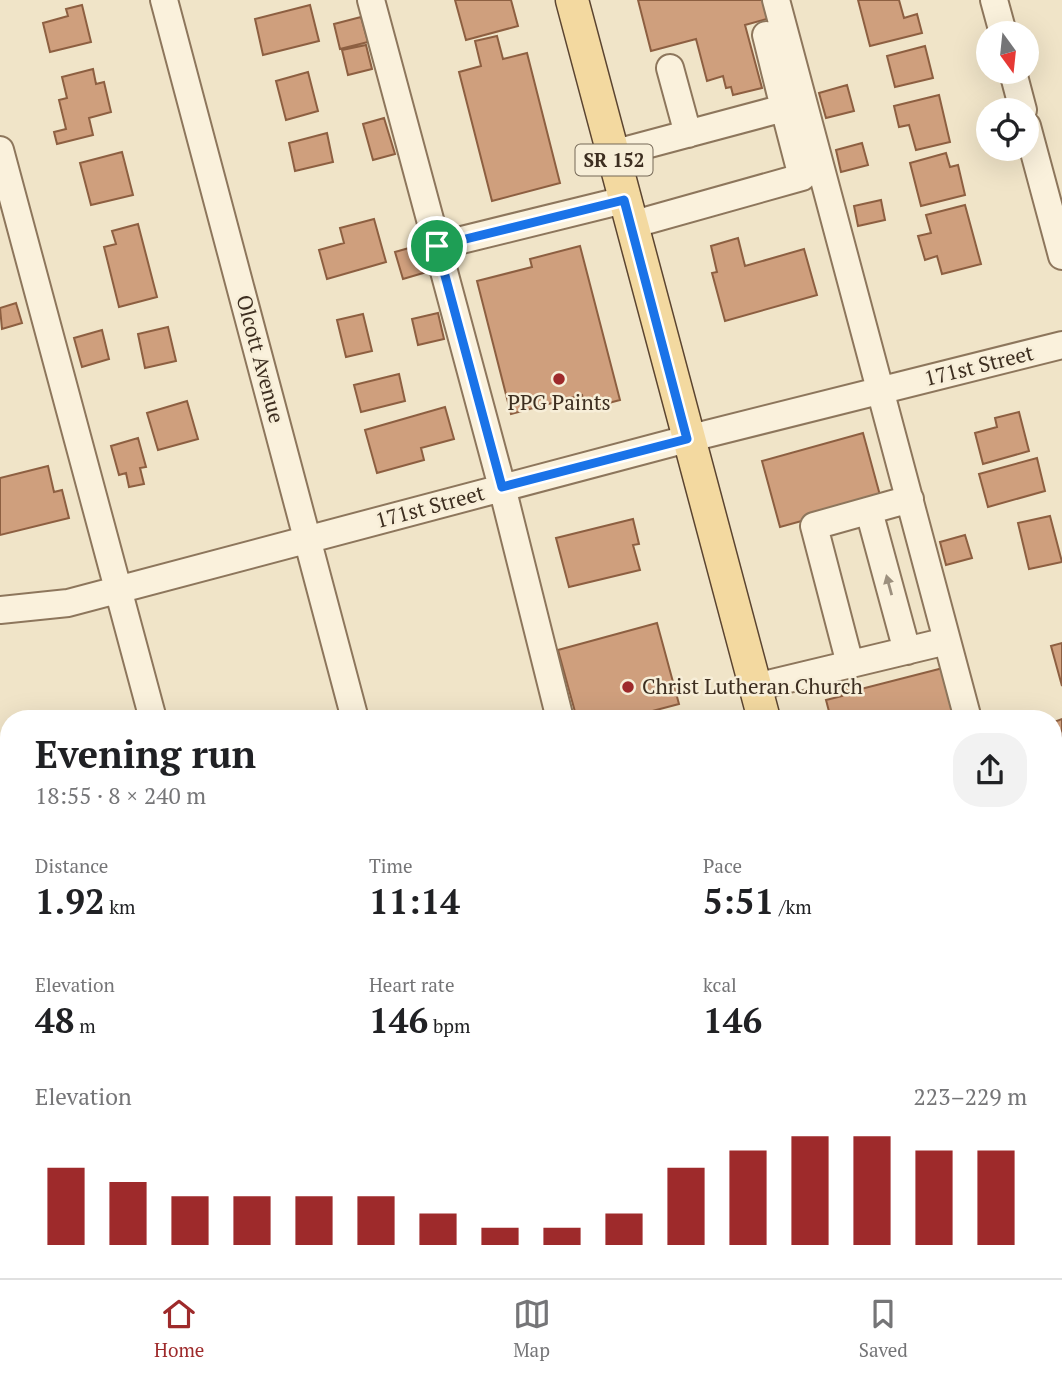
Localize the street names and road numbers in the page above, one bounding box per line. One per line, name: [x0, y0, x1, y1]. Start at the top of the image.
road number: SR 152: [576, 144, 652, 176]
street label: Olcott Avenue: [230, 292, 292, 426]
street label: 171st Street: [921, 338, 1036, 392]
street label: 171st Street: [372, 478, 487, 534]

